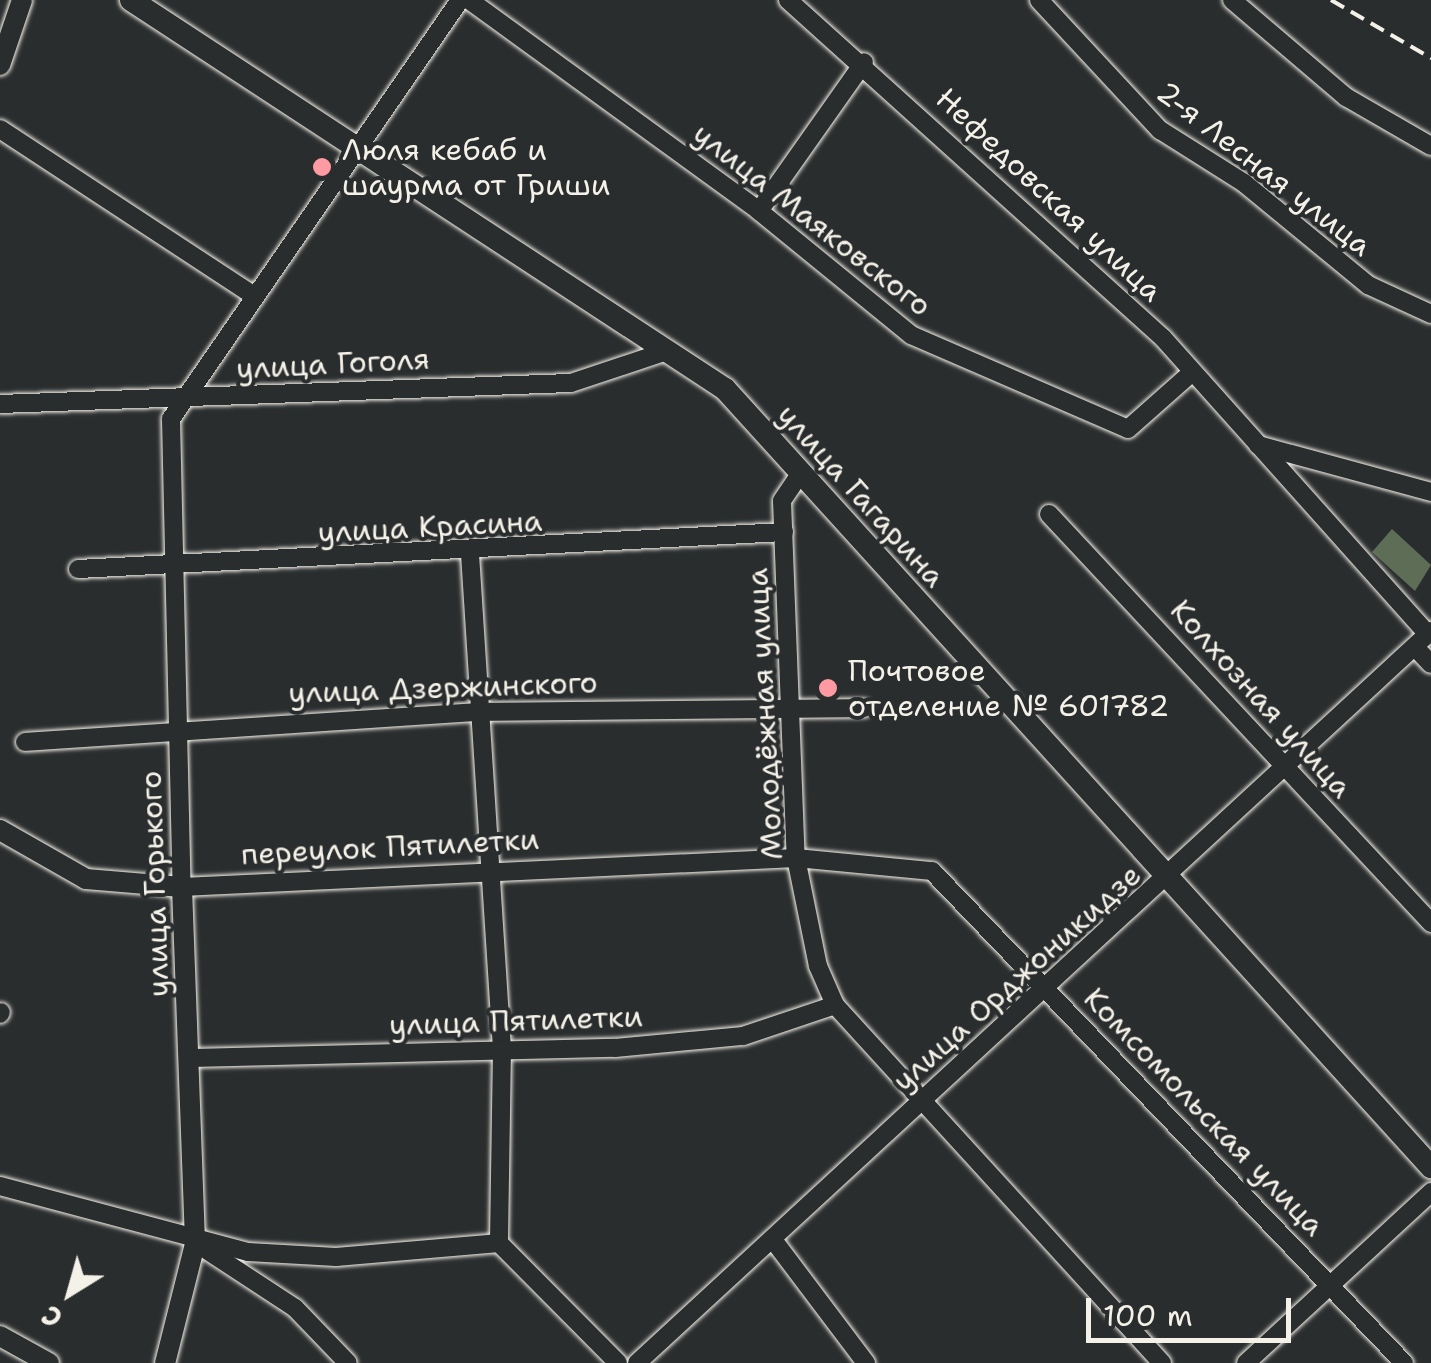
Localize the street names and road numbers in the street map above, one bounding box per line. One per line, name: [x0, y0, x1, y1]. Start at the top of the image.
street label: 2-я Лесная улица: [1150, 74, 1378, 264]
street label: Нефедовская улица: [928, 81, 1170, 309]
street label: улица Маяковского: [686, 116, 938, 324]
street label: улица Гоголя: [235, 341, 431, 387]
street label: улица Гагарина: [770, 397, 952, 595]
street label: улица Красина: [317, 503, 543, 551]
street label: Молодёжная улица: [739, 567, 791, 861]
street label: Колхозная улица: [1163, 592, 1359, 806]
street label: улица Дзержинского: [288, 665, 598, 711]
street label: улица Горького: [133, 770, 177, 998]
street label: переулок Пятилетки: [240, 821, 540, 873]
street label: улица Орджоникидзе: [885, 857, 1149, 1099]
street label: Комсомольская улица: [1076, 980, 1332, 1244]
street label: улица Пятилетки: [389, 999, 643, 1043]

